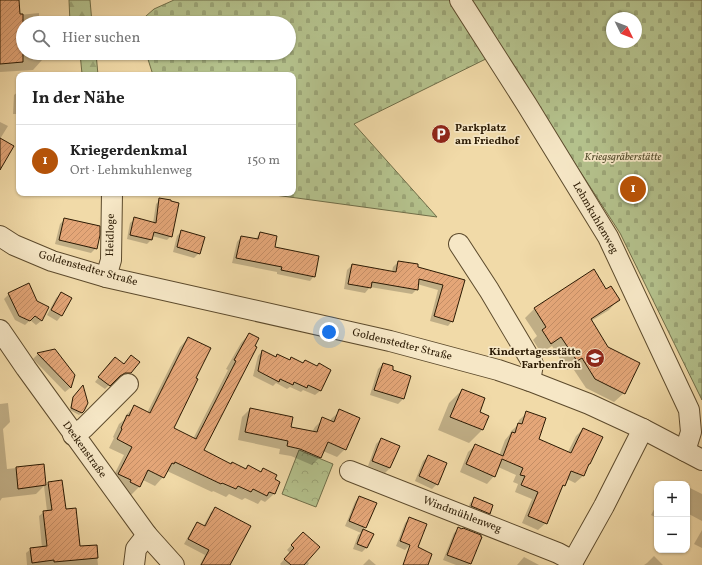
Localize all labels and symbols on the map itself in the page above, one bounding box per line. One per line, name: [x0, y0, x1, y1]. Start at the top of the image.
north arrow: [606, 12, 642, 48]
place label: Parkplatz am Friedhof: [455, 121, 520, 149]
parking icon: Parkplatz am Friedhof: [430, 123, 452, 145]
park label: Kriegsgräberstätte: [584, 150, 662, 165]
pin: 1: [620, 174, 646, 204]
street label: Lehmkuhlenweg: [568, 179, 622, 257]
street label: Heidloge: [103, 213, 119, 257]
street label: Goldenstedter Straße: [37, 248, 139, 290]
your location: [319, 322, 339, 342]
street label: Goldenstedter Straße: [350, 325, 454, 365]
place label: Kindertagesstätte Farbenfroh: [489, 345, 581, 373]
school or university icon: Kindertagesstätte Farbenfroh: [584, 347, 606, 369]
street label: Deekenstraße: [58, 419, 110, 481]
street label: Windmühlenweg: [420, 493, 504, 537]

